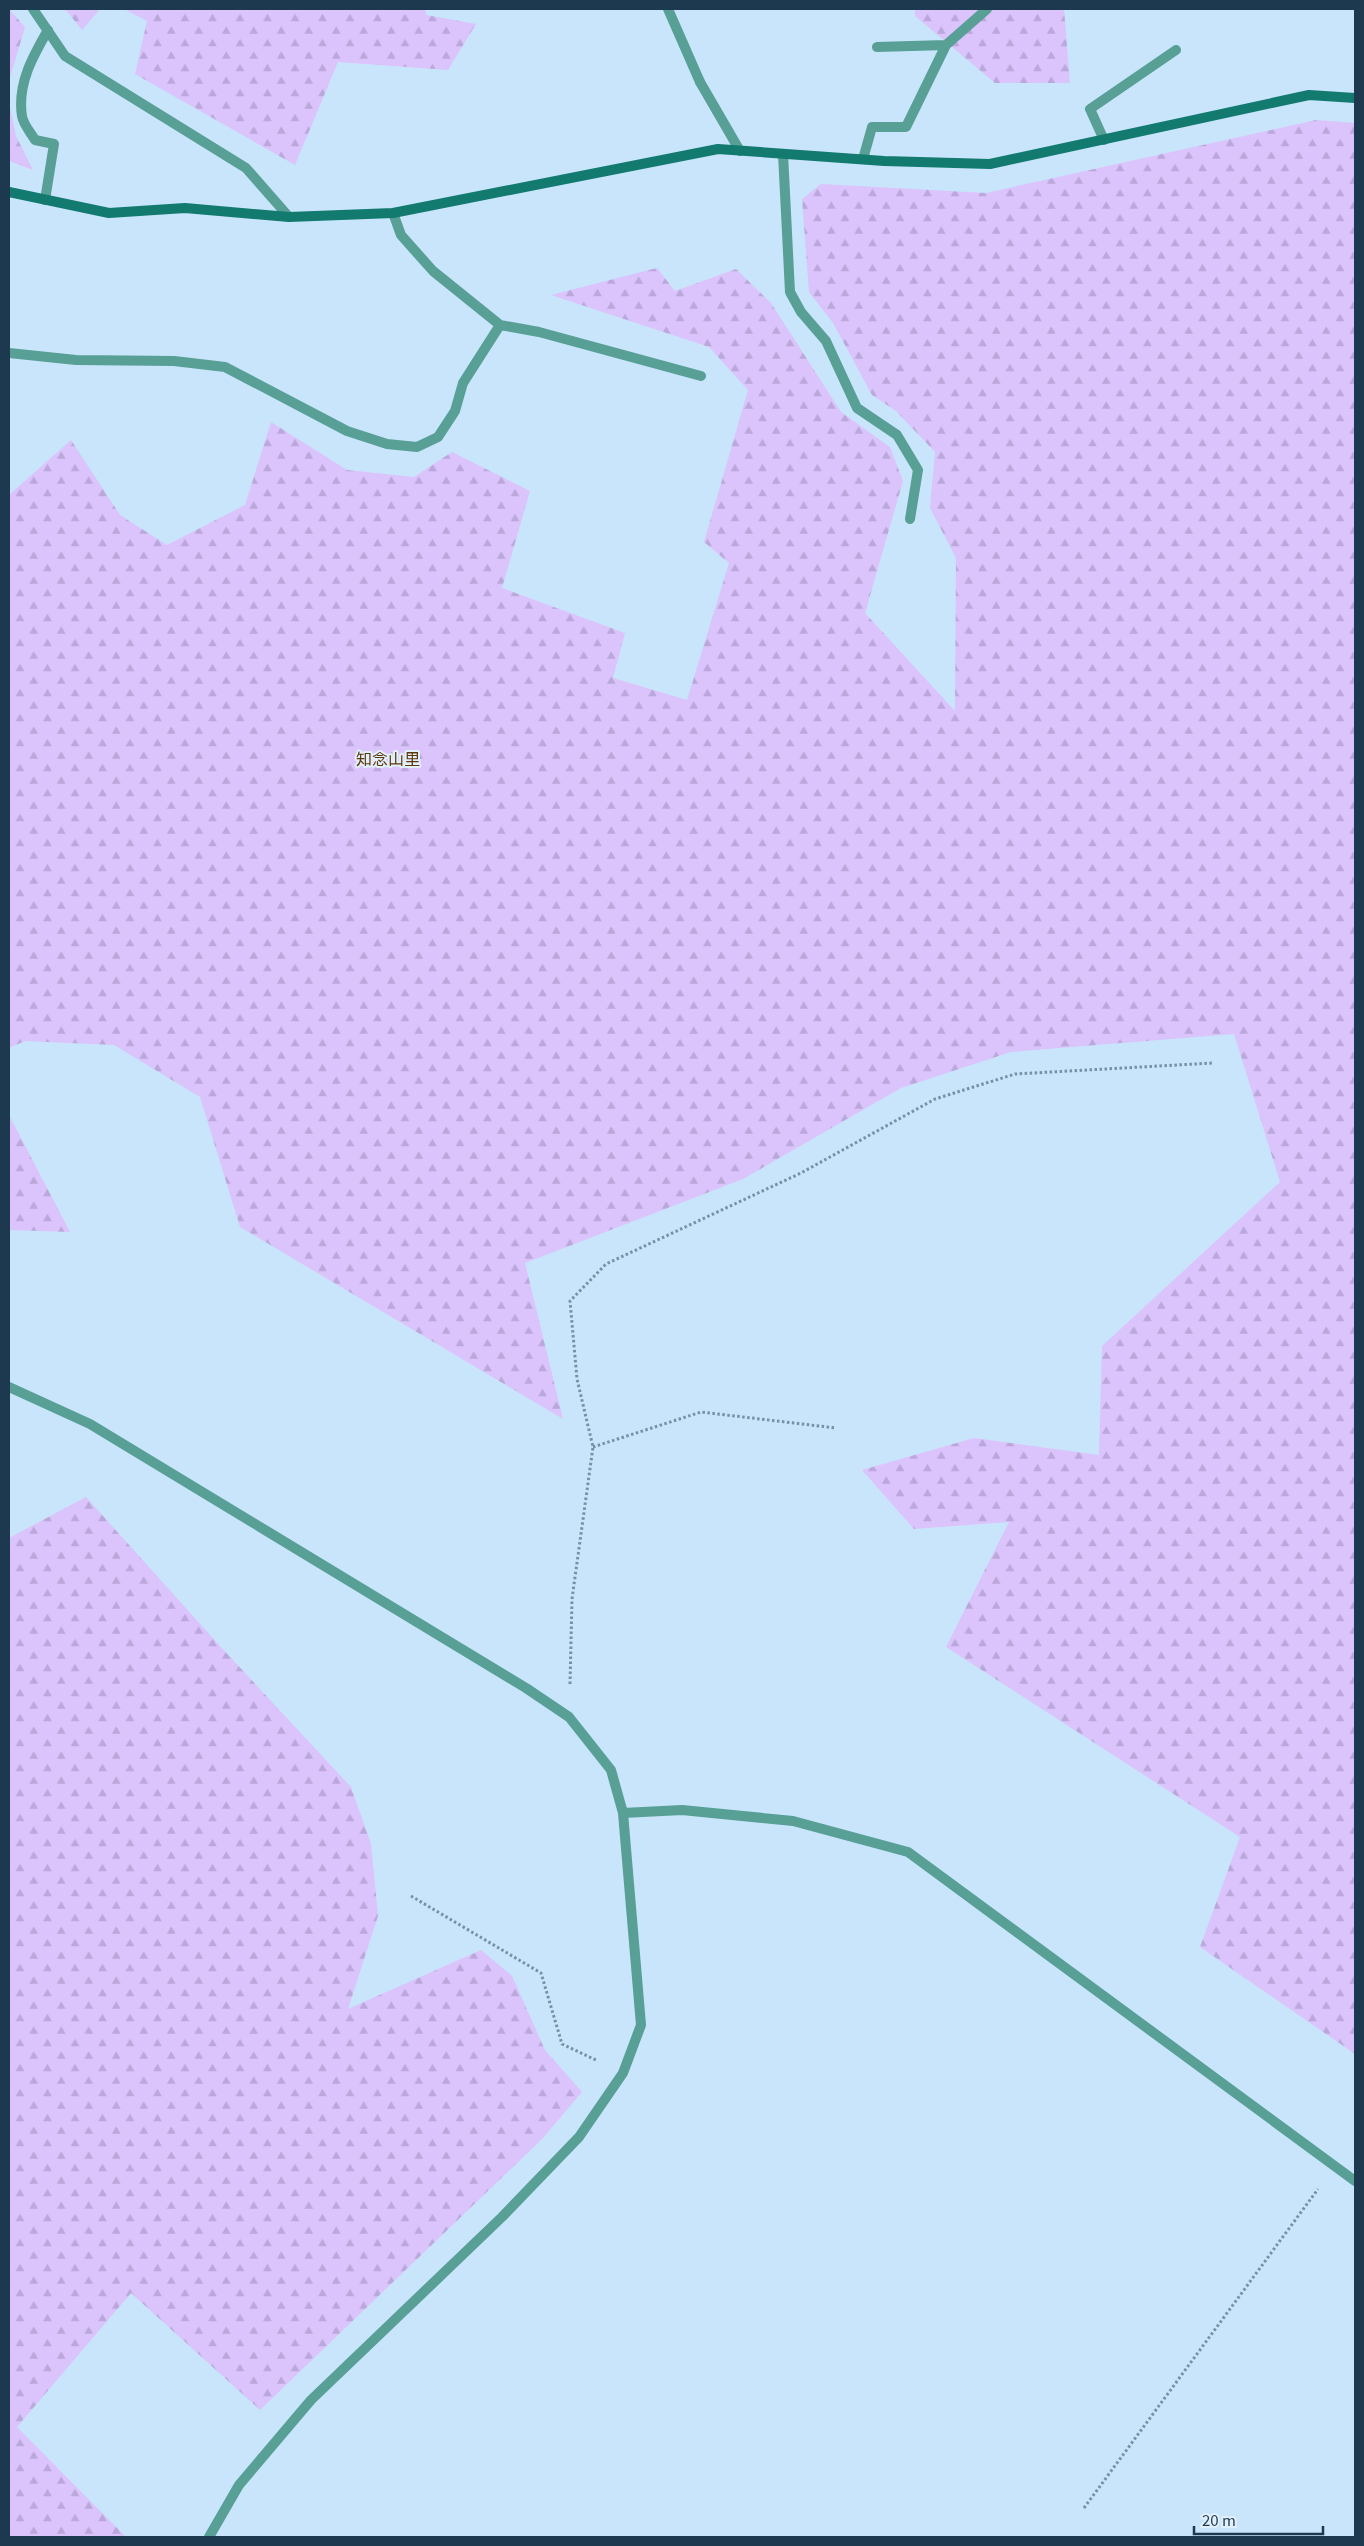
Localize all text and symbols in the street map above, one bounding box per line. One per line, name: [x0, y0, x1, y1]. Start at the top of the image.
district label: 知念山里: [356, 746, 420, 770]
scale bar: [1194, 2504, 1323, 2536]
text: 20 m: [1202, 2509, 1236, 2530]

